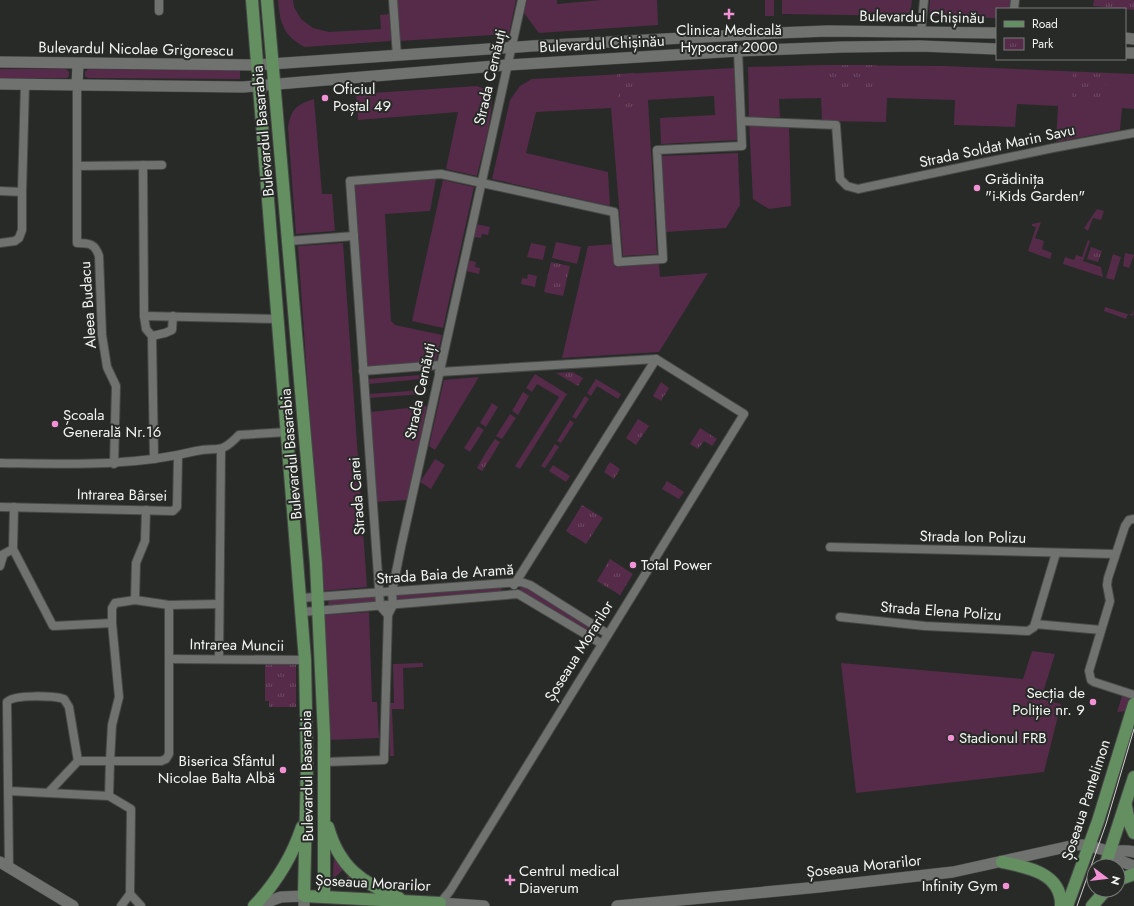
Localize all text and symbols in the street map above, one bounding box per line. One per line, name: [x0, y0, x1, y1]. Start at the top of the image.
street label: Bulevardul Chișinău: [859, 5, 985, 29]
marker: Clinica Medicală Hypocrat 2000: [723, 8, 735, 20]
legend: [996, 8, 1126, 60]
text: Road: [1032, 15, 1058, 33]
place label: Clinica Medicală Hypocrat 2000: [676, 19, 782, 58]
street label: Strada Cernăuți: [468, 27, 512, 127]
street label: Bulevardul Chișinău: [539, 30, 665, 58]
text: Park: [1032, 35, 1054, 53]
street label: Bulevardul Nicolae Grigorescu: [38, 36, 234, 62]
street label: Bulevardul Basarabia: [246, 65, 280, 197]
place label: Oficiul Poștal 49: [333, 78, 391, 117]
marker: Oficiul Poștal 49: [320, 93, 330, 103]
street label: Strada Soldat Marin Savu: [917, 119, 1077, 173]
place label: Grădinița "i-Kids Garden": [985, 168, 1085, 207]
marker: Grădinița "i-Kids Garden": [972, 183, 982, 193]
street label: Aleea Budacu: [74, 261, 102, 349]
street label: Strada Cernăuți: [399, 341, 441, 441]
street label: Bulevardul Basarabia: [274, 388, 308, 520]
place label: Școala Generală Nr.16: [63, 404, 161, 443]
marker: Școala Generală Nr.16: [50, 419, 60, 429]
street label: Strada Carei: [343, 456, 371, 536]
street label: Intrarea Bârsei: [77, 483, 167, 507]
street label: Strada Ion Polizu: [920, 525, 1026, 549]
place label: Total Power: [641, 554, 713, 576]
street label: Strada Baia de Aramă: [376, 558, 514, 590]
marker: Total Power: [628, 560, 638, 570]
street label: Șoseaua Morarilor: [539, 595, 619, 706]
street label: Strada Elena Polizu: [880, 596, 1002, 626]
street label: Intrarea Muncii: [189, 633, 285, 657]
place label: Secția de Poliție nr. 9: [1012, 682, 1085, 721]
marker: Secția de Poliție nr. 9: [1088, 697, 1098, 707]
street label: Bulevardul Basarabia: [295, 710, 319, 842]
place label: Stadionul FRB: [959, 727, 1047, 749]
marker: Stadionul FRB: [946, 733, 956, 743]
street label: Șoseaua Pantelimon: [1056, 737, 1116, 863]
place label: Biserica Sfântul Nicolae Balta Albă: [158, 750, 275, 789]
marker: Biserica Sfântul Nicolae Balta Albă: [278, 765, 288, 775]
street label: Șoseaua Morarilor: [805, 849, 923, 883]
north arrow: [1086, 858, 1126, 898]
place label: Centrul medical Diaverum: [519, 860, 619, 899]
street label: Șoseaua Morarilor: [315, 869, 432, 897]
marker: Centrul medical Diaverum: [504, 874, 516, 886]
text: N: [1107, 874, 1125, 887]
place label: Infinity Gym: [922, 875, 998, 897]
marker: Infinity Gym: [1001, 881, 1011, 891]

